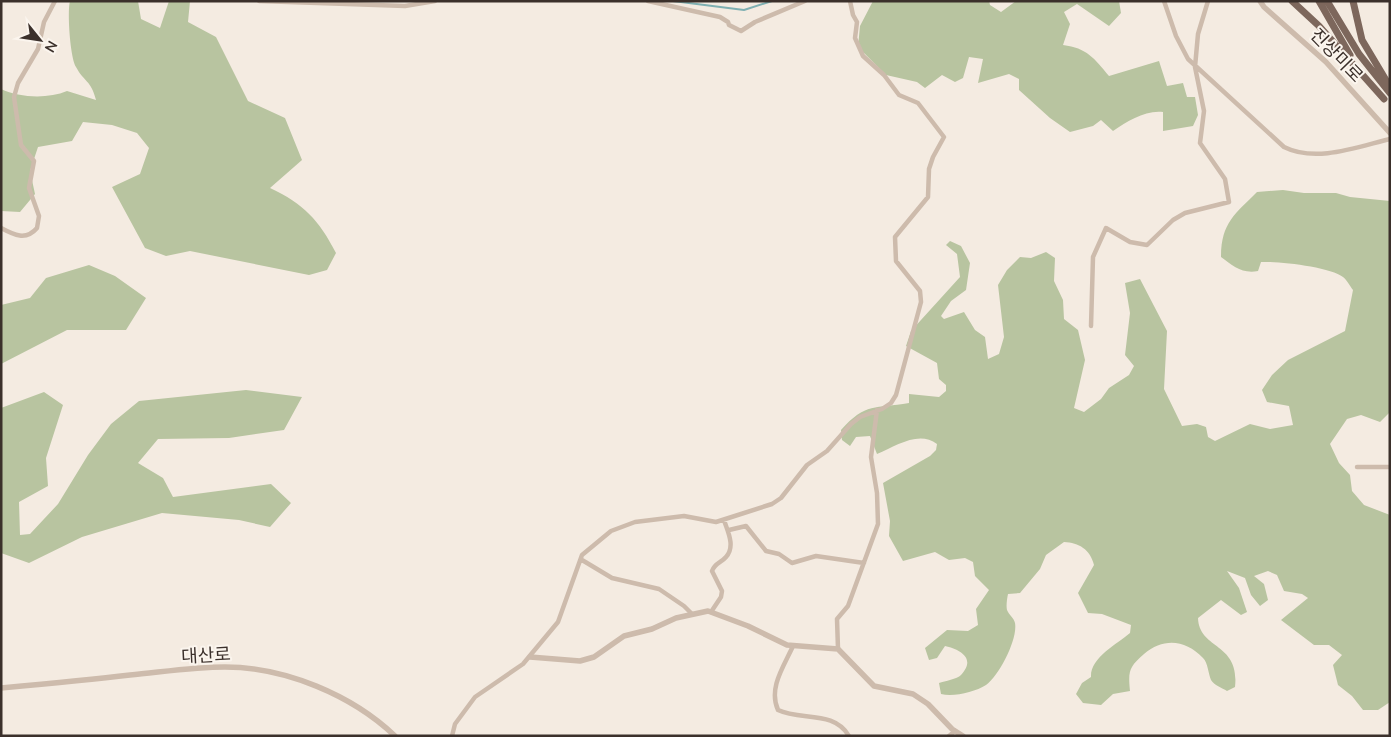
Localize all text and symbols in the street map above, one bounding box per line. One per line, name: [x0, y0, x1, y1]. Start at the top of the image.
north arrow: [15, 15, 65, 65]
street label: 진상미로: [1306, 23, 1368, 87]
text: N: [41, 37, 62, 56]
street label: 대산로: [181, 642, 231, 668]

